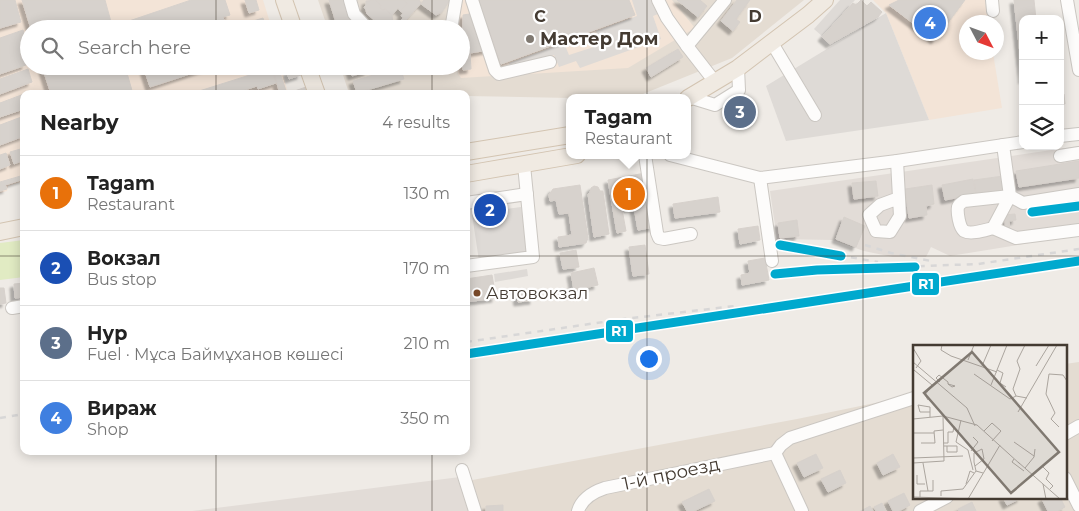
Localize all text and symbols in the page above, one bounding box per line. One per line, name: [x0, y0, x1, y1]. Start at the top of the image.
pin: 4: [914, 4, 946, 42]
text: C: [534, 7, 546, 26]
text: D: [748, 7, 762, 26]
north arrow: [959, 15, 1004, 60]
map controls: [1019, 15, 1064, 150]
button: +: [1019, 15, 1064, 60]
search box: [20, 20, 470, 75]
place label: Мастер Дом: [540, 28, 659, 50]
marker: Мастер Дом: [524, 33, 536, 45]
icon: search: [38, 34, 66, 62]
text: Search here: [78, 36, 191, 59]
button: −: [1019, 60, 1064, 105]
pin: 3: [724, 93, 756, 131]
popup: [566, 94, 691, 159]
button: layers: [1019, 105, 1064, 150]
text: Tagam: [585, 106, 653, 129]
text: Nearby: [40, 110, 119, 135]
text: 4 results: [382, 113, 450, 132]
text: Restaurant: [585, 129, 672, 148]
text: Tagam: [87, 172, 155, 195]
pin: 1: [613, 175, 645, 213]
text: 1: [53, 184, 59, 203]
text: 130 m: [403, 184, 450, 203]
pin: 2: [474, 191, 506, 229]
text: Restaurant: [87, 195, 175, 214]
text: Вокзал: [87, 247, 161, 270]
text: 2: [51, 259, 61, 278]
text: 170 m: [403, 259, 450, 278]
text: Bus stop: [87, 270, 157, 289]
line badge: R1: [911, 272, 940, 296]
text: R1: [918, 275, 934, 293]
place label: Автовокзал: [486, 283, 588, 303]
marker: Автовокзал: [472, 288, 482, 298]
line badge: R1: [605, 319, 634, 343]
text: Нур: [87, 322, 127, 345]
text: R1: [611, 322, 627, 340]
text: 3: [51, 334, 61, 353]
text: 210 m: [403, 334, 450, 353]
text: Fuel · Мұса Баймұханов көшесі: [87, 345, 344, 364]
inset map: [913, 345, 1066, 498]
your location: [636, 346, 662, 372]
text: Вираж: [87, 397, 156, 420]
text: 4: [50, 409, 62, 428]
text: 350 m: [400, 409, 450, 428]
text: Shop: [87, 420, 129, 439]
street label: 1-й проезд: [620, 453, 722, 495]

